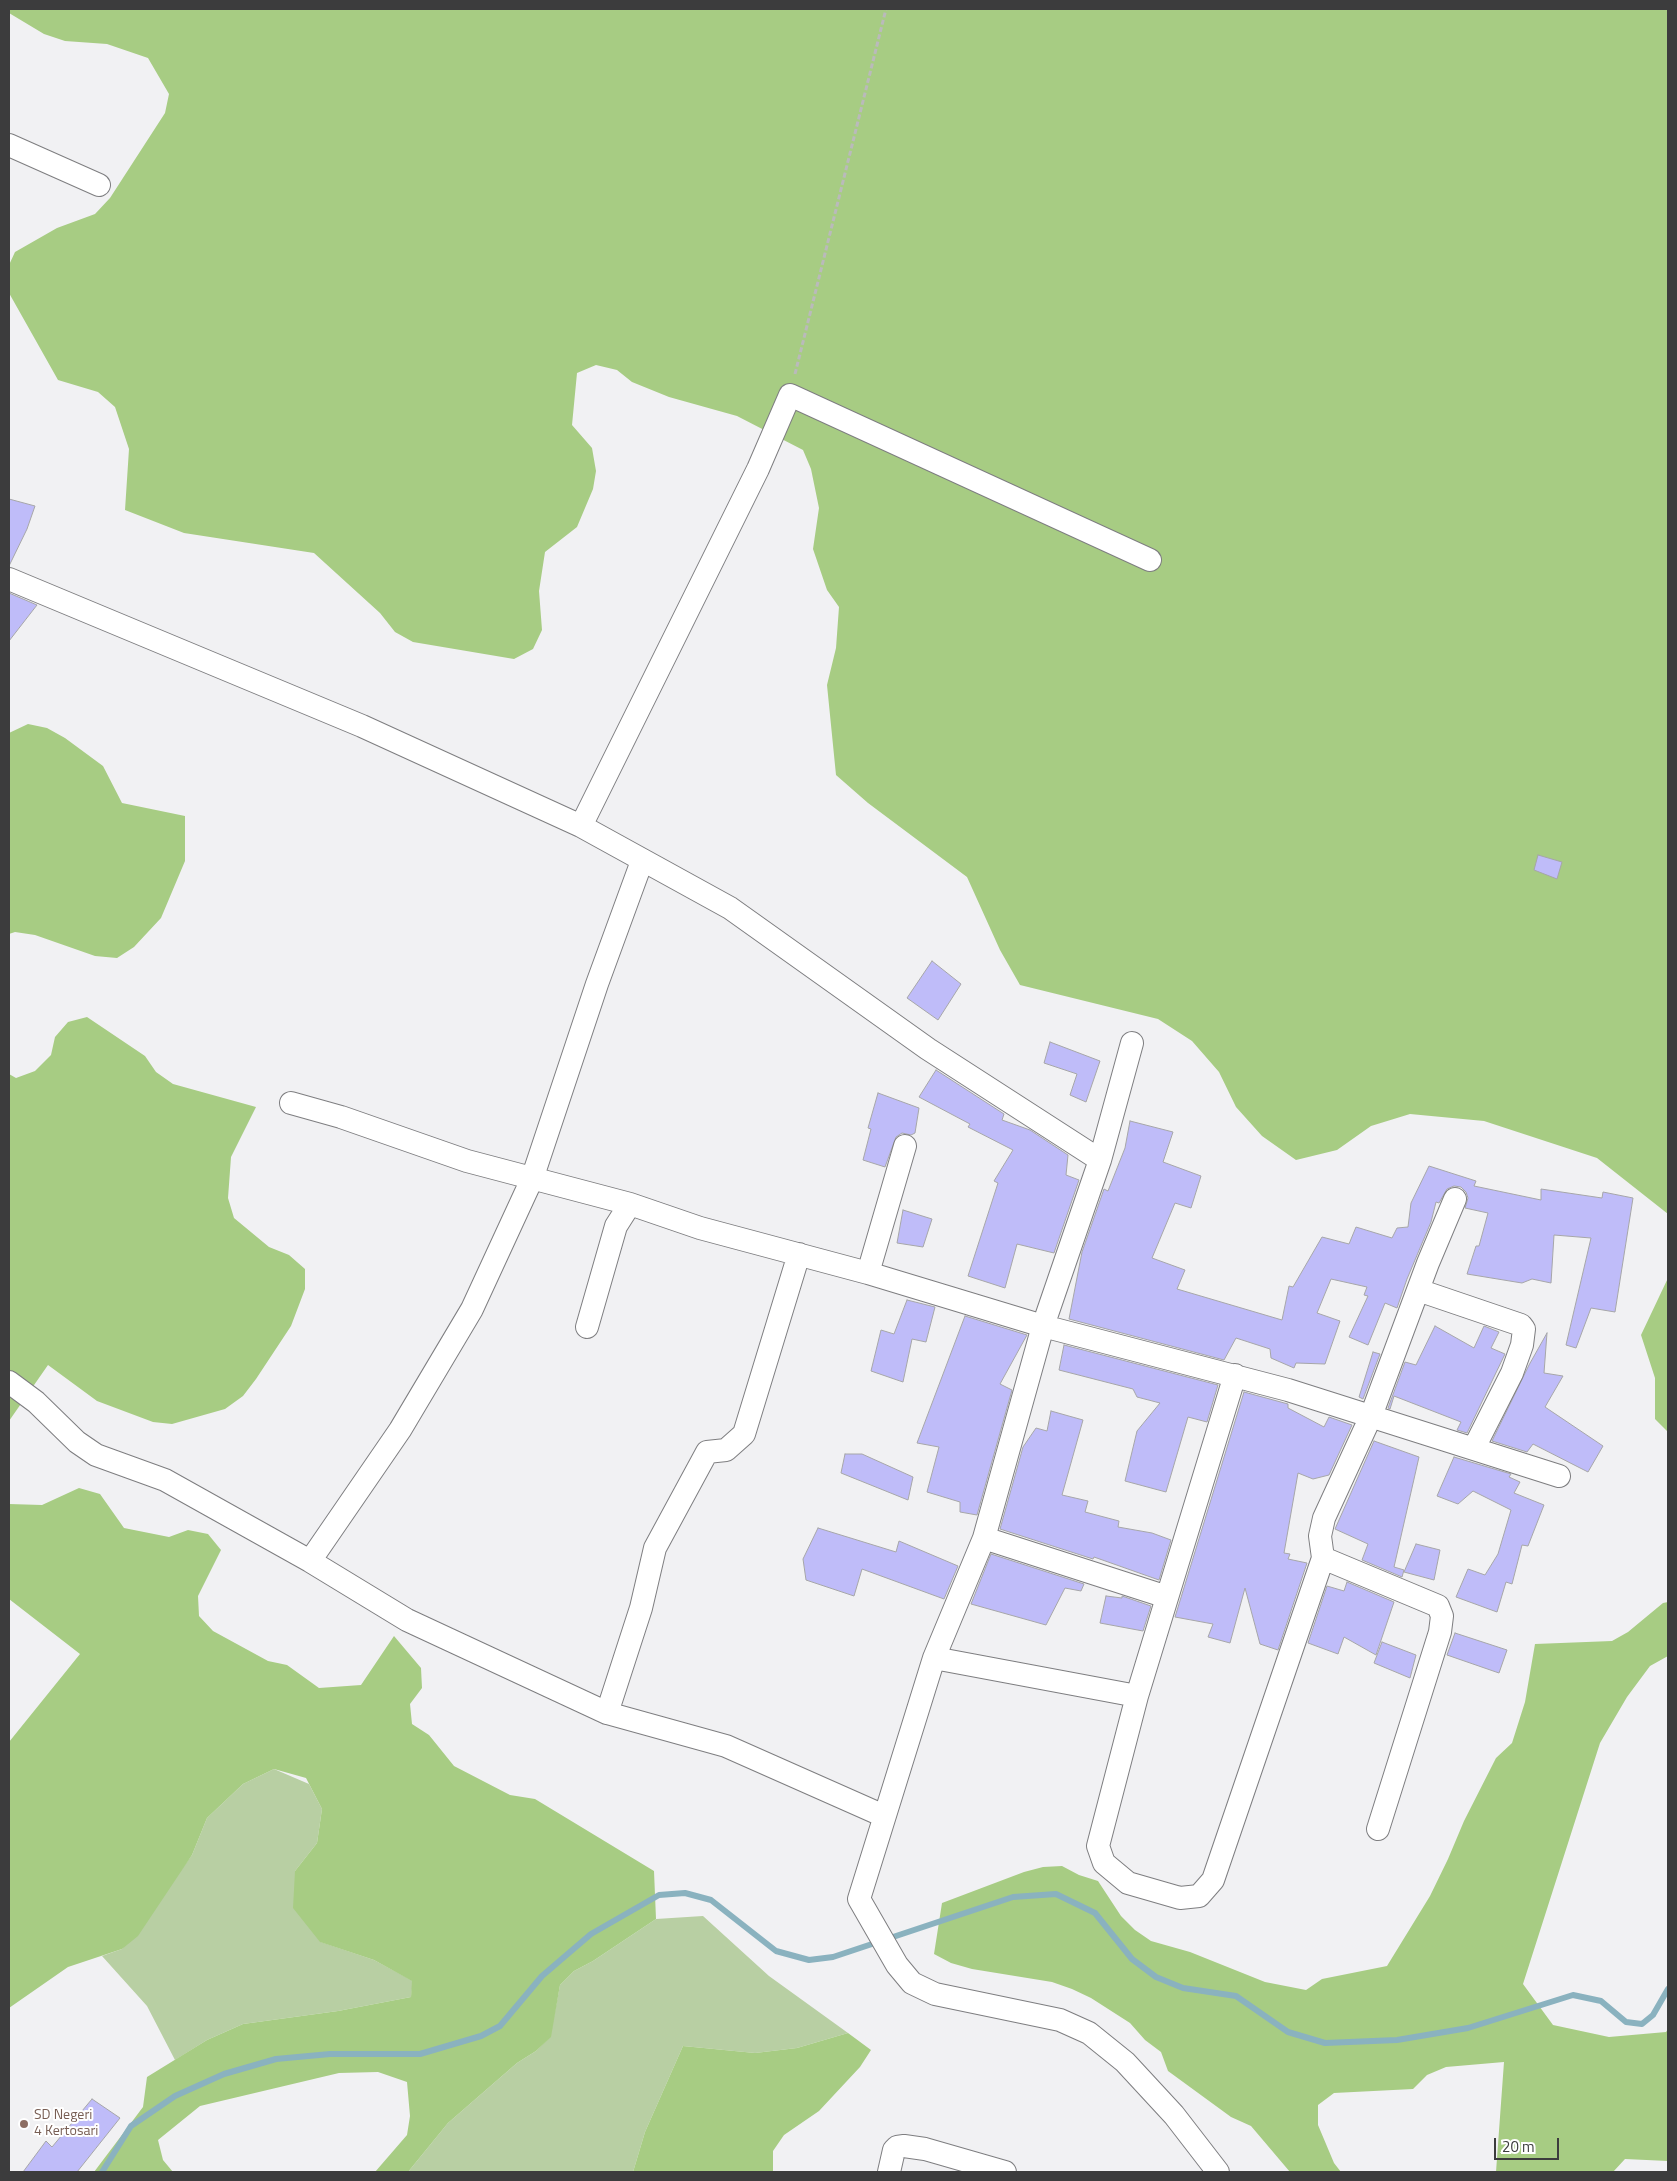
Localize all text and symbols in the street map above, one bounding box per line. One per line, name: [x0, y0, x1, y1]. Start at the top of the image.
place label: SD Negeri 4 Kertosari: [34, 2108, 98, 2140]
marker: SD Negeri 4 Kertosari: [18, 2118, 30, 2130]
scale bar: [1497, 2128, 1562, 2160]
text: 20 m: [1502, 2135, 1535, 2158]

